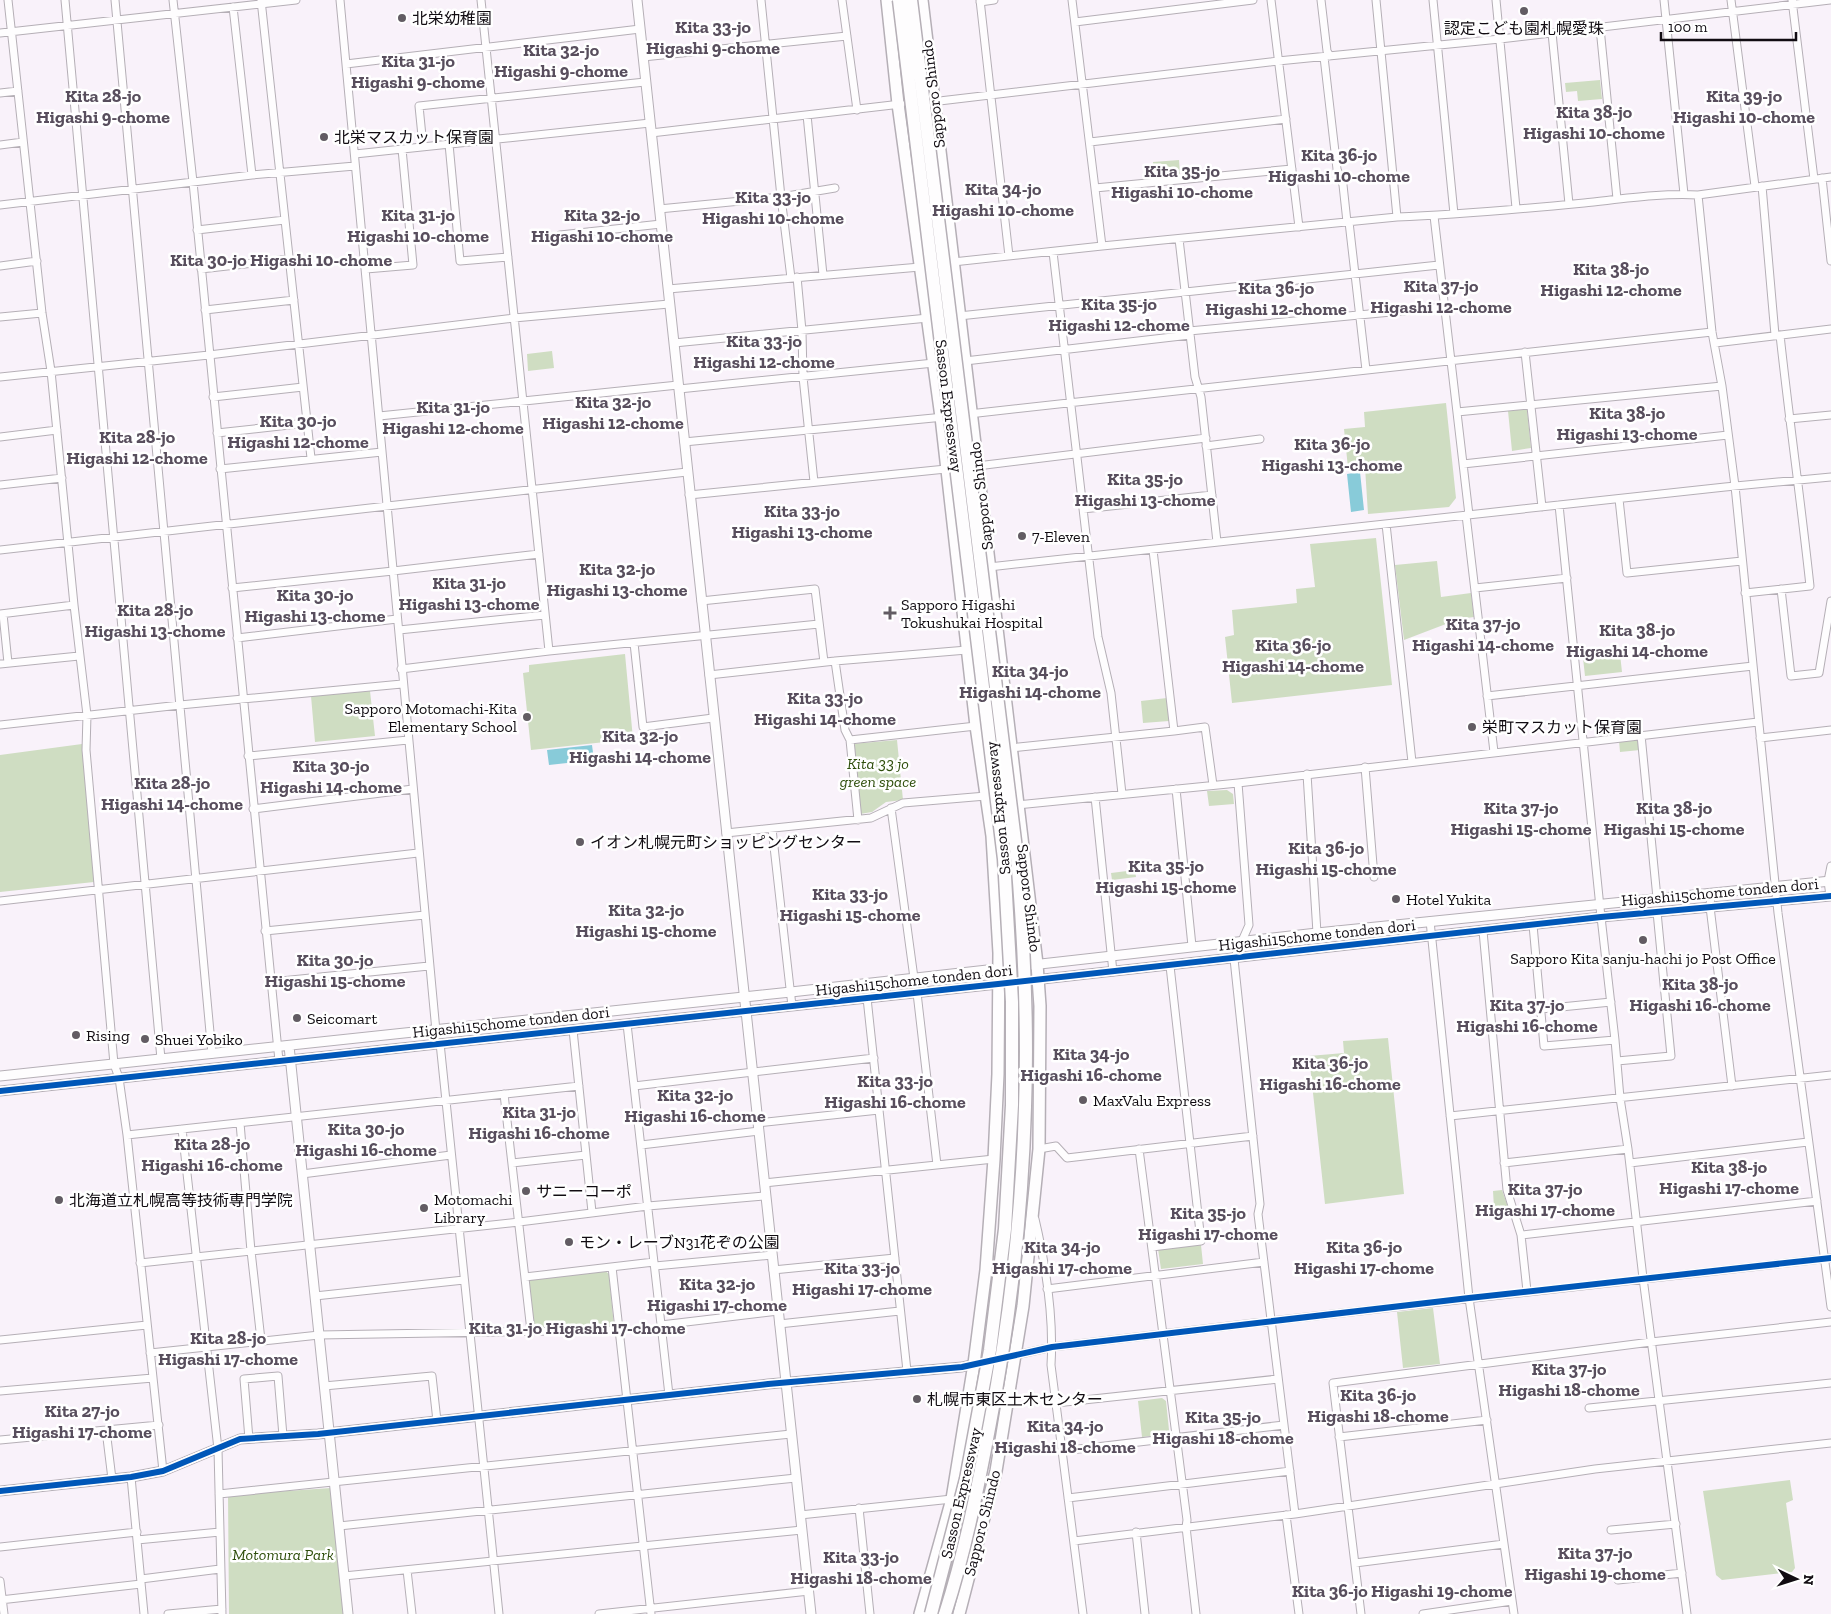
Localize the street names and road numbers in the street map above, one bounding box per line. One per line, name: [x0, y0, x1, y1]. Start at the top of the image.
street label: Sapporo Shindo: [917, 39, 949, 149]
street label: Sasson Expressway: [931, 338, 967, 474]
street label: Sapporo Shindo: [965, 441, 997, 551]
street label: Sasson Expressway: [981, 740, 1014, 876]
street label: Sapporo Shindo: [1013, 843, 1045, 953]
street label: Higashi15chome tonden dori: [1621, 874, 1820, 910]
street label: Higashi15chome tonden dori: [1218, 915, 1417, 955]
street label: Higashi15chome tonden dori: [815, 960, 1014, 1000]
street label: Higashi15chome tonden dori: [412, 1002, 611, 1042]
street label: Sasson Expressway: [937, 1425, 985, 1560]
street label: Sapporo Shindo: [960, 1468, 1004, 1578]

